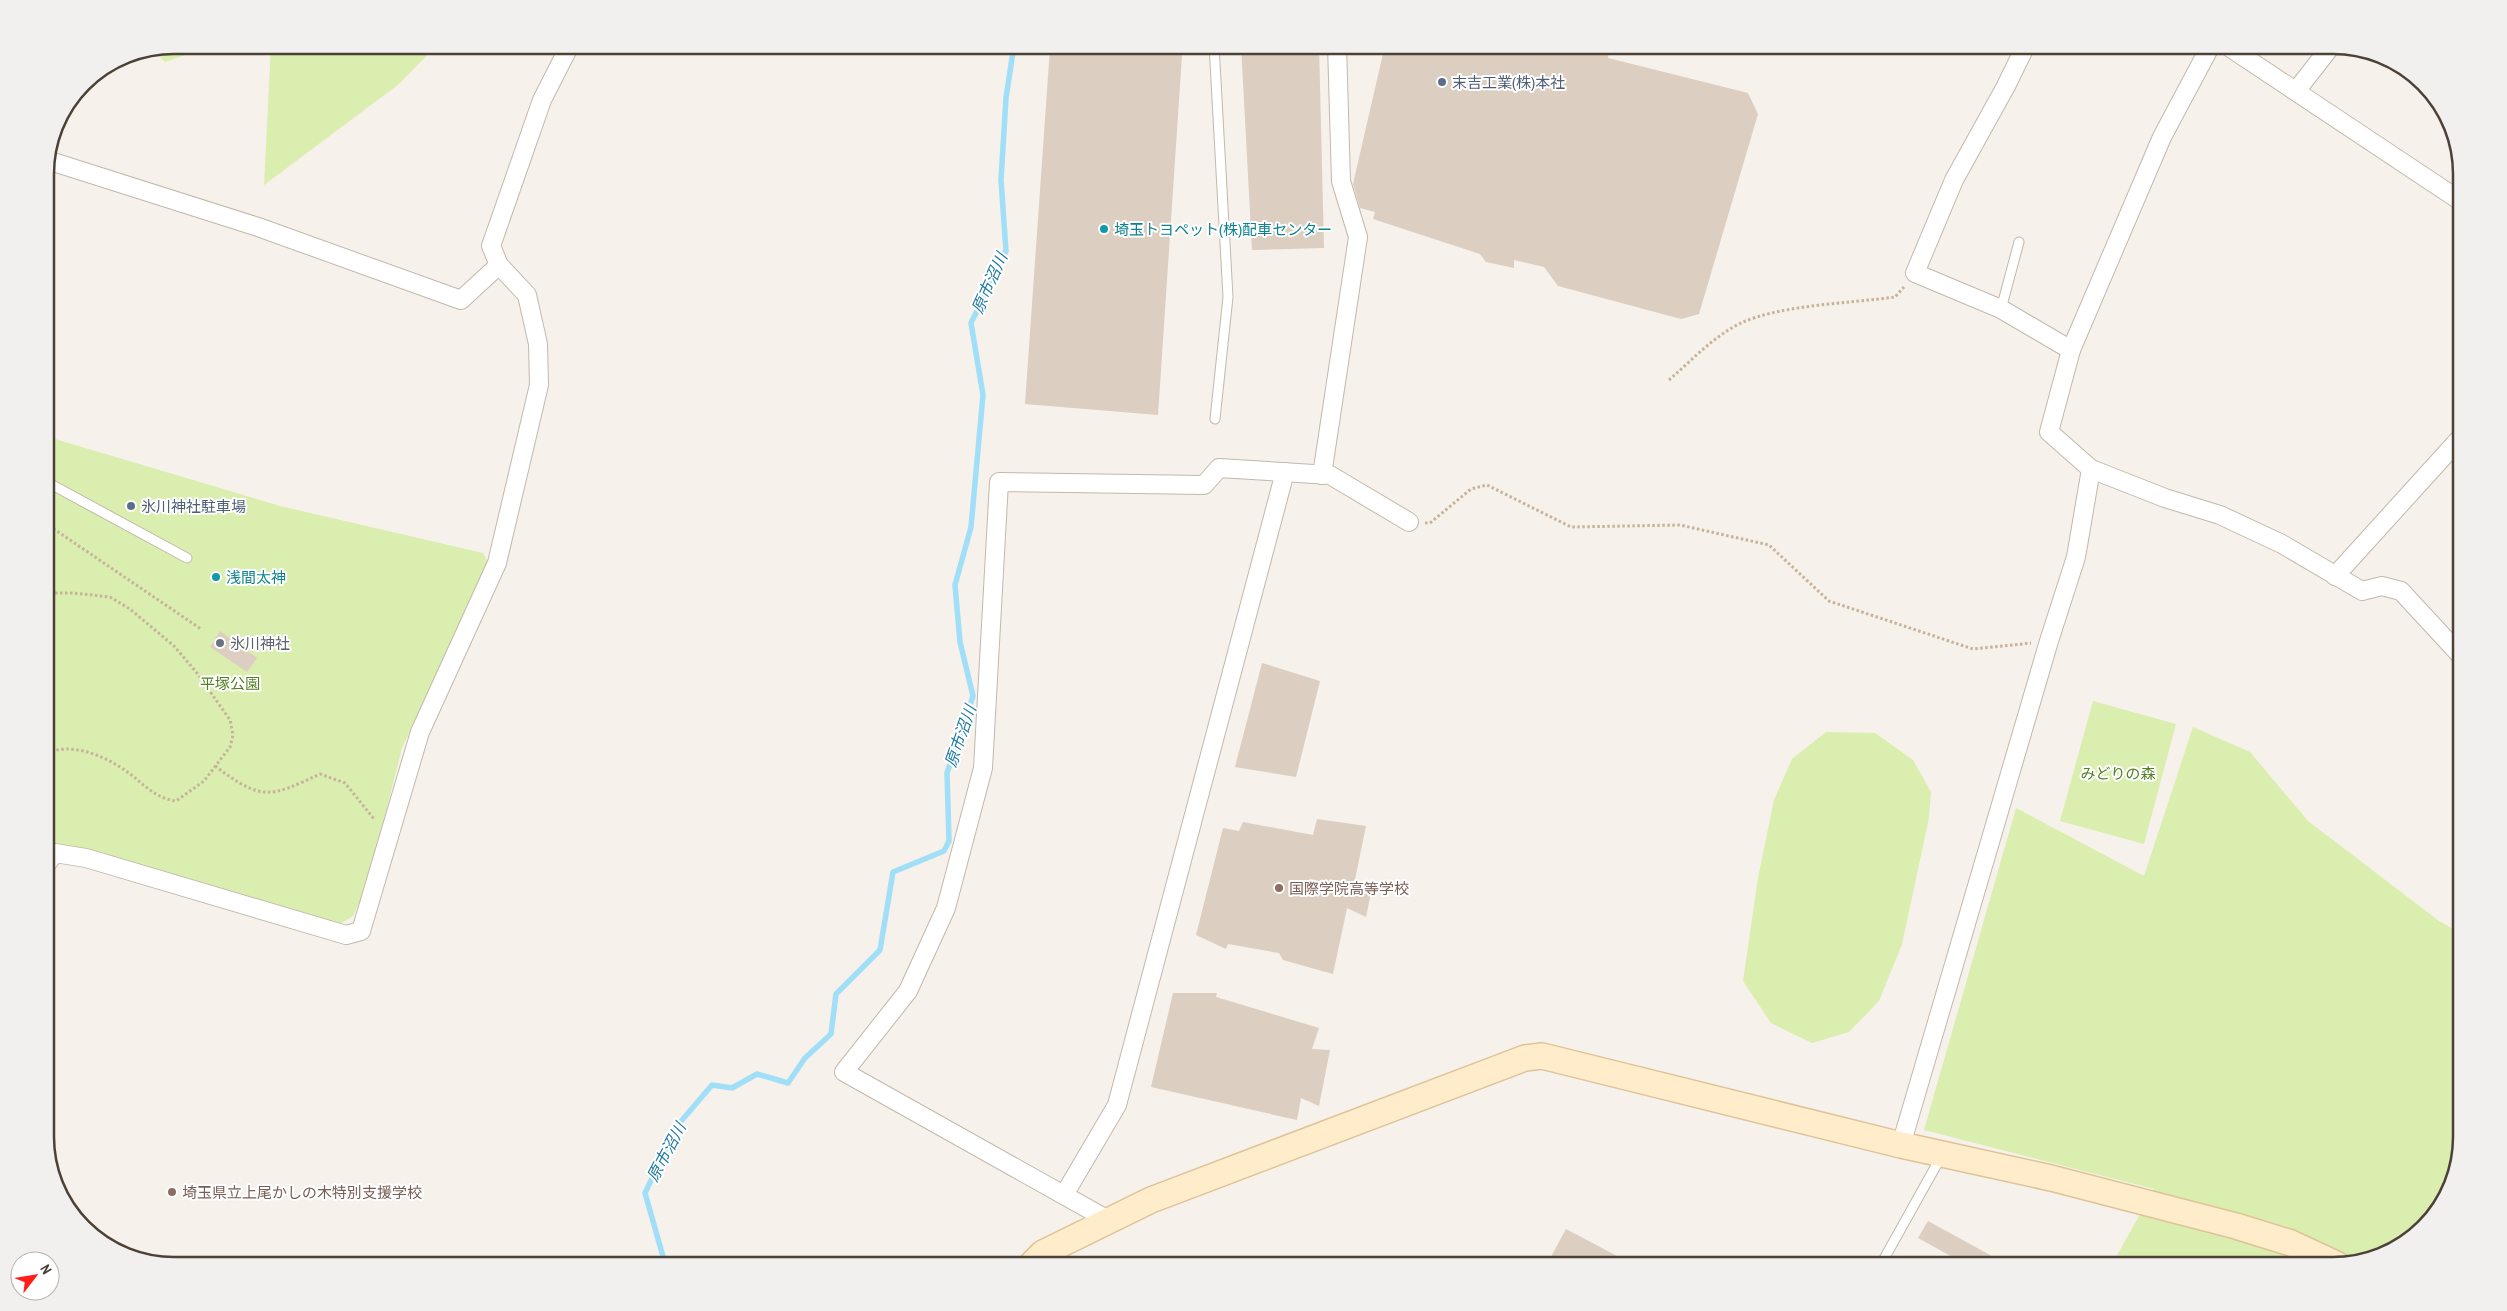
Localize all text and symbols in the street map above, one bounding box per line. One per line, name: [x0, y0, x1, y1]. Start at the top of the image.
place label: 末吉工業(株)本社: [1452, 72, 1565, 93]
marker: 末吉工業(株)本社: [1436, 76, 1448, 88]
place label: 埼玉トヨペット(株)配車センター: [1114, 219, 1332, 240]
marker: 埼玉トヨペット(株)配車センター: [1098, 223, 1110, 235]
water label: 原市沼川: [966, 247, 1013, 317]
place label: 氷川神社駐車場: [141, 496, 246, 517]
marker: 氷川神社駐車場: [125, 500, 137, 512]
place label: 浅間太神: [226, 567, 286, 588]
marker: 浅間太神: [210, 571, 222, 583]
place label: 氷川神社: [230, 633, 290, 654]
marker: 氷川神社: [214, 637, 226, 649]
park label: 平塚公園: [200, 673, 260, 694]
water label: 原市沼川: [939, 700, 981, 770]
park label: みどりの森: [2080, 763, 2156, 784]
place label: 国際学院高等学校: [1289, 878, 1409, 899]
marker: 国際学院高等学校: [1273, 882, 1285, 894]
water label: 原市沼川: [641, 1117, 692, 1185]
place label: 埼玉県立上尾かしの木特別支援学校: [182, 1182, 422, 1203]
marker: 埼玉県立上尾かしの木特別支援学校: [166, 1186, 178, 1198]
north arrow: [10, 1251, 60, 1301]
text: N: [36, 1261, 56, 1277]

